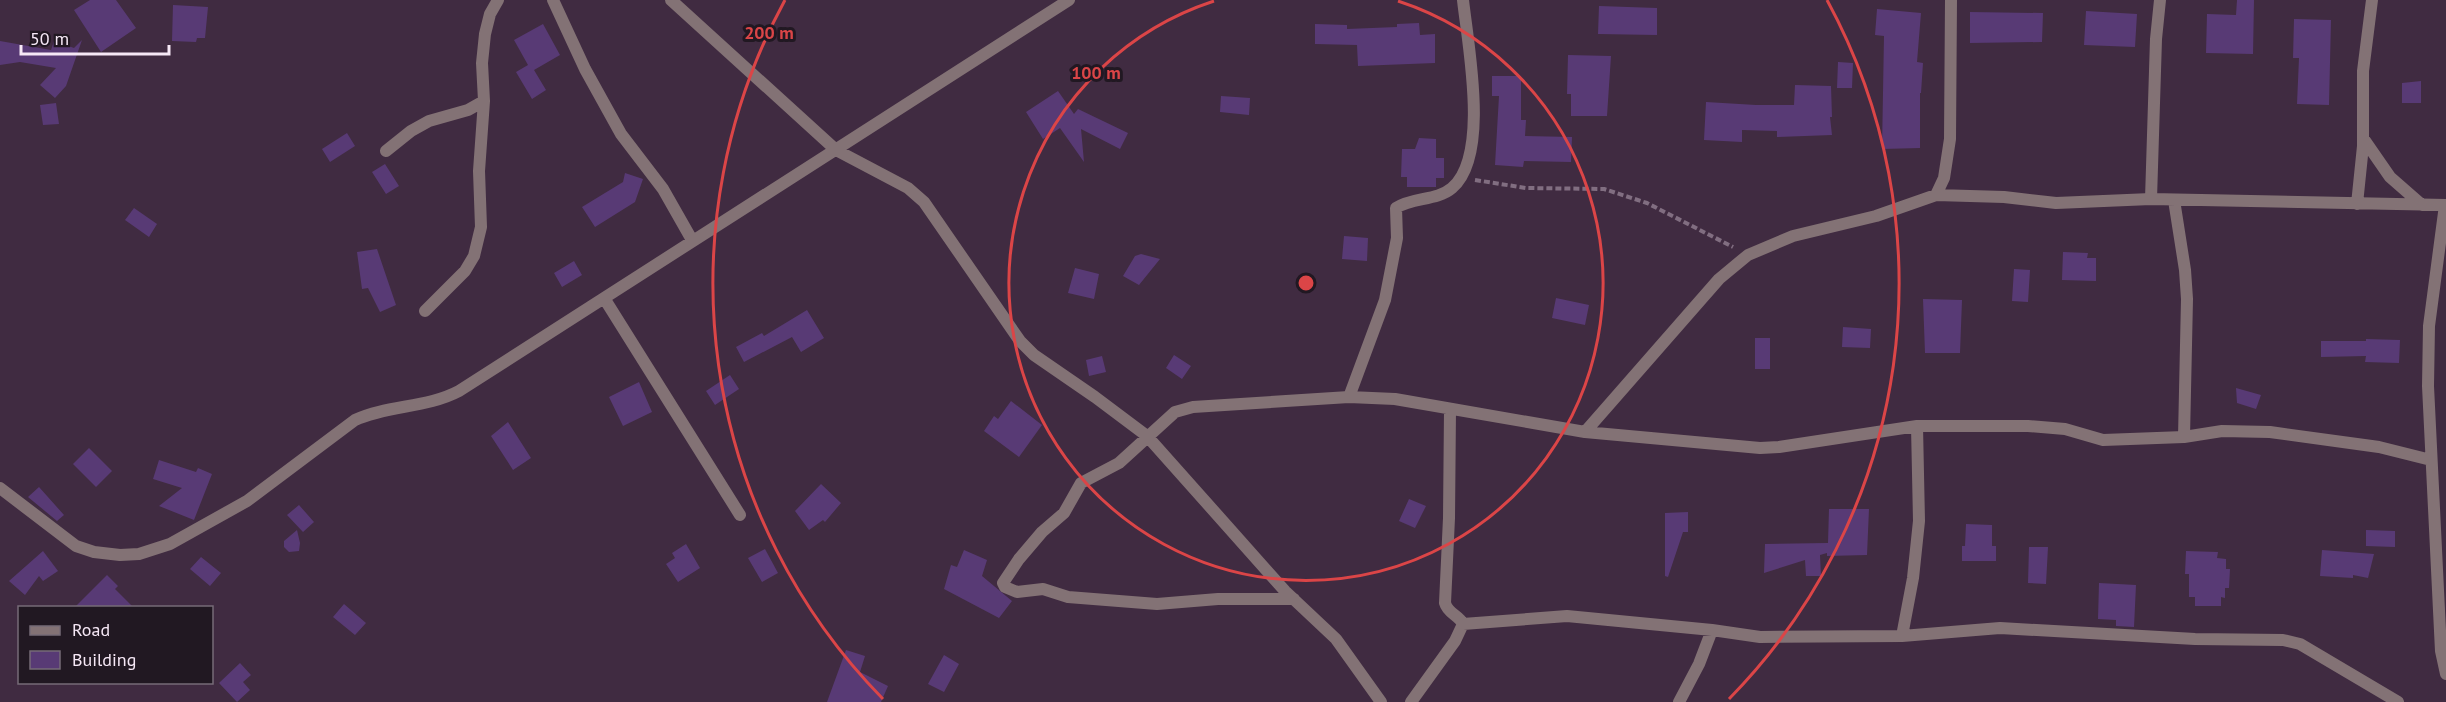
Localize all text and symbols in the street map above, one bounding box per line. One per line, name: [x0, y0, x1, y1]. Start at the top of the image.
scale bar: [21, 18, 170, 56]
text: 200 m: [744, 21, 794, 44]
text: 50 m: [30, 27, 69, 50]
text: 100 m: [1071, 61, 1121, 84]
centre of rings: [1296, 273, 1316, 293]
legend: [18, 606, 213, 684]
text: Road: [72, 618, 110, 641]
text: Building: [72, 648, 136, 671]

